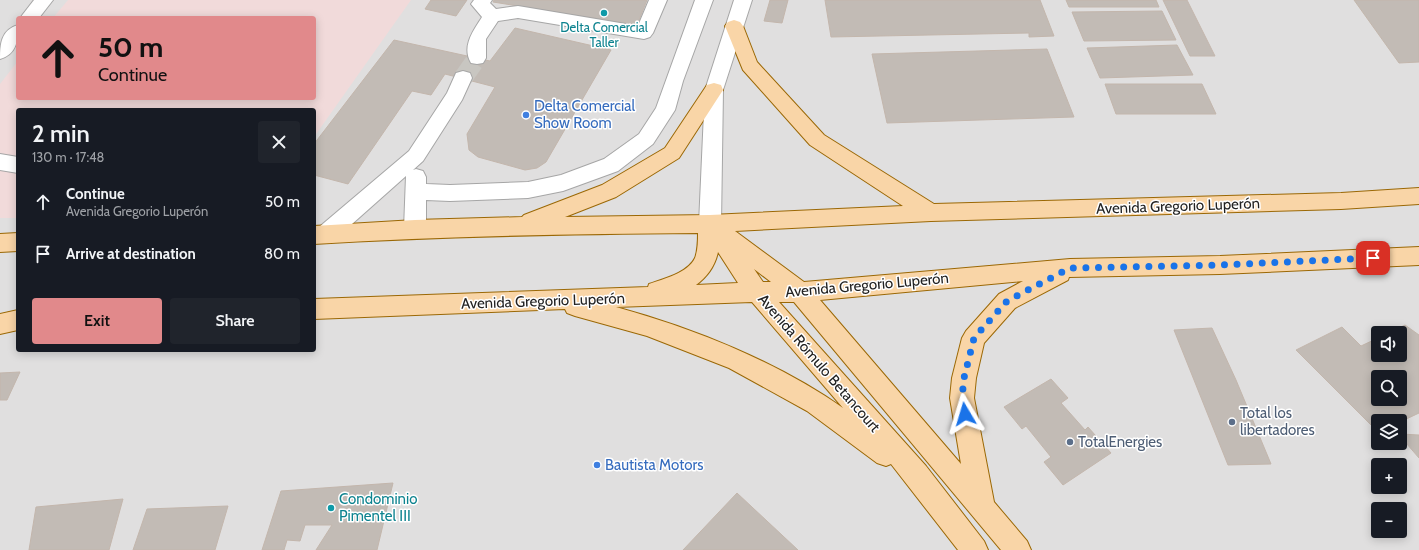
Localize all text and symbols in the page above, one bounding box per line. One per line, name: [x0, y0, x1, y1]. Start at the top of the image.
marker: Delta Comercial Taller: [599, 8, 609, 18]
place label: Delta Comercial Taller: [560, 19, 648, 50]
text: 50 m: [98, 30, 163, 64]
icon: ahead: [32, 32, 84, 84]
text: Continue: [98, 64, 167, 86]
place label: Delta Comercial Show Room: [534, 97, 635, 132]
marker: Delta Comercial Show Room: [521, 110, 531, 120]
text: 2 min: [32, 119, 90, 148]
button: close: [258, 121, 300, 163]
text: 130 m · 17:48: [32, 149, 105, 165]
text: Continue: [66, 185, 125, 203]
icon: ahead: [32, 191, 54, 213]
text: 50 m: [265, 193, 300, 211]
street label: Avenida Gregorio Luperón: [1096, 194, 1260, 218]
text: Avenida Gregorio Luperón: [66, 203, 208, 219]
pin: [1356, 241, 1390, 275]
icon: arrive: [32, 243, 54, 265]
text: Arrive at destination: [66, 245, 196, 263]
text: 80 m: [264, 245, 300, 263]
icon: arrive: [1362, 247, 1384, 269]
street label: Avenida Gregorio Luperón: [784, 269, 950, 301]
street label: Avenida Gregorio Luperón: [461, 289, 625, 313]
street label: Avenida Rómulo Betancourt: [754, 290, 884, 436]
button: Exit: [32, 298, 162, 344]
button: Share: [170, 298, 300, 344]
map controls: [1371, 326, 1407, 538]
button: sound: [1371, 326, 1407, 362]
button: search: [1371, 370, 1407, 406]
position arrow: [944, 393, 986, 435]
place label: Total los libertadores: [1240, 404, 1315, 439]
button: layers: [1371, 414, 1407, 450]
marker: Total los libertadores: [1227, 417, 1237, 427]
place label: TotalEnergies: [1078, 433, 1162, 451]
marker: TotalEnergies: [1065, 437, 1075, 447]
place label: Bautista Motors: [605, 456, 703, 474]
button: +: [1371, 458, 1407, 494]
marker: Bautista Motors: [592, 460, 602, 470]
place label: Condominio Pimentel III: [339, 490, 417, 525]
button: −: [1371, 502, 1407, 538]
marker: Condominio Pimentel III: [326, 503, 336, 513]

